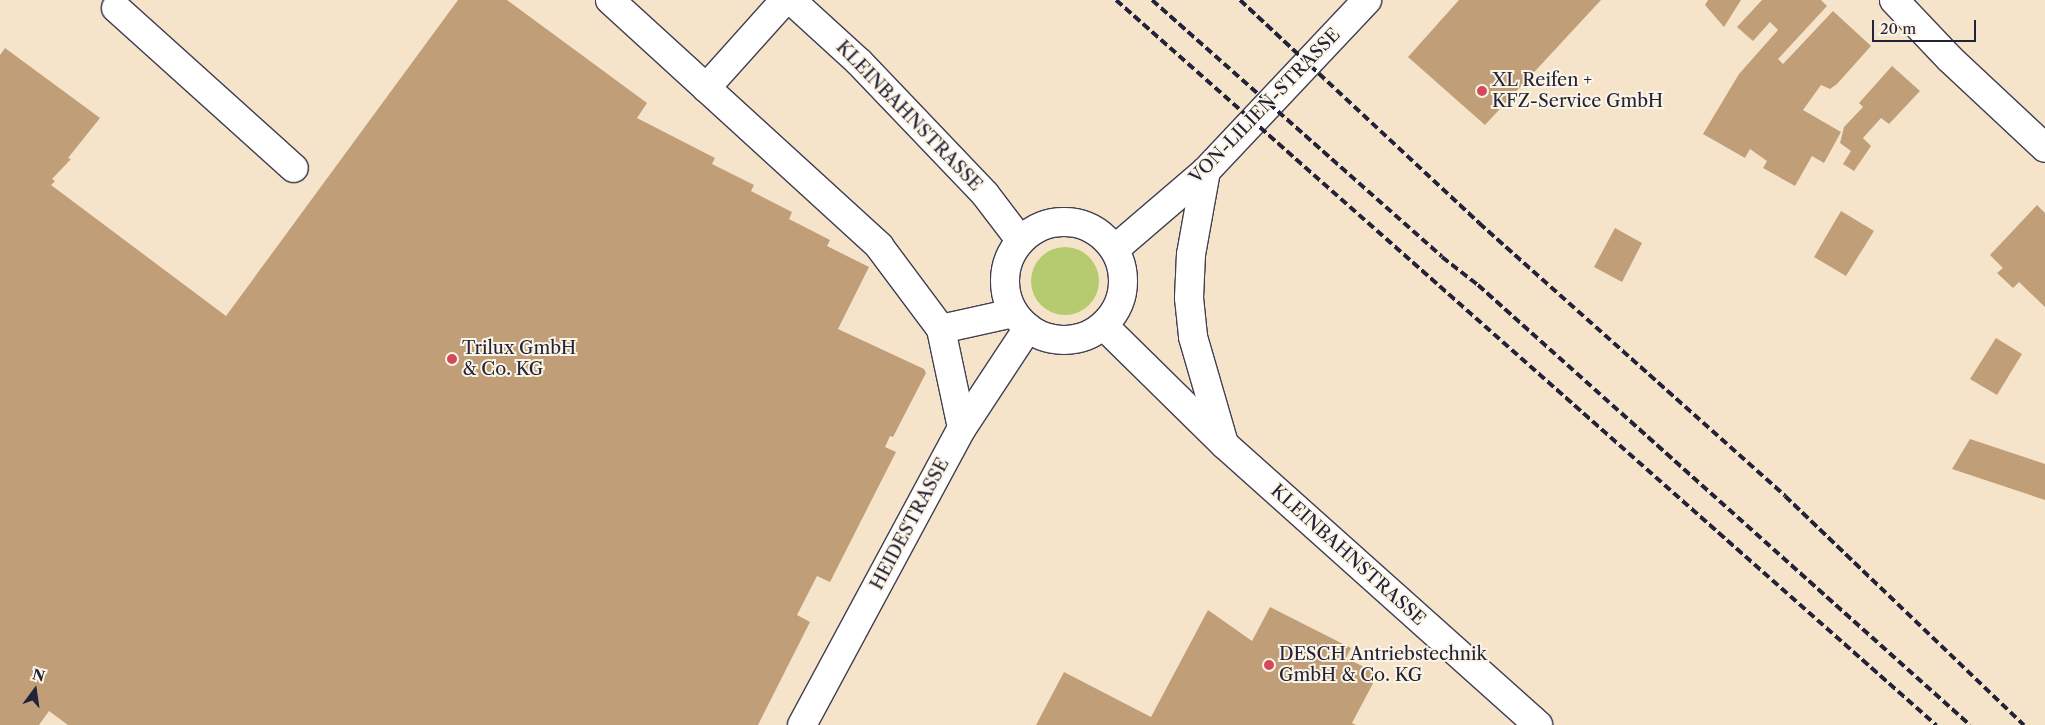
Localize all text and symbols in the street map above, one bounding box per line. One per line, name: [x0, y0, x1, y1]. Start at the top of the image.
scale bar: [1875, 10, 1979, 42]
text: 20 m: [1880, 19, 1916, 38]
street label: VON-LILIEN-STRASSE: [1185, 24, 1345, 188]
street label: KLEINBAHNSTRASSE: [832, 36, 986, 196]
place label: XL Reifen + KFZ-Service GmbH: [1492, 70, 1663, 112]
marker: XL Reifen + KFZ-Service GmbH: [1476, 85, 1488, 97]
place label: Trilux GmbH & Co. KG: [462, 338, 576, 380]
marker: Trilux GmbH & Co. KG: [446, 353, 458, 365]
street label: HEIDESTRASSE: [866, 454, 954, 594]
street label: KLEINBAHNSTRASSE: [1266, 480, 1430, 630]
place label: DESCH Antriebstechnik GmbH & Co. KG: [1279, 644, 1488, 686]
marker: DESCH Antriebstechnik GmbH & Co. KG: [1263, 659, 1275, 671]
north arrow: [10, 665, 60, 715]
text: N: [31, 665, 47, 686]

